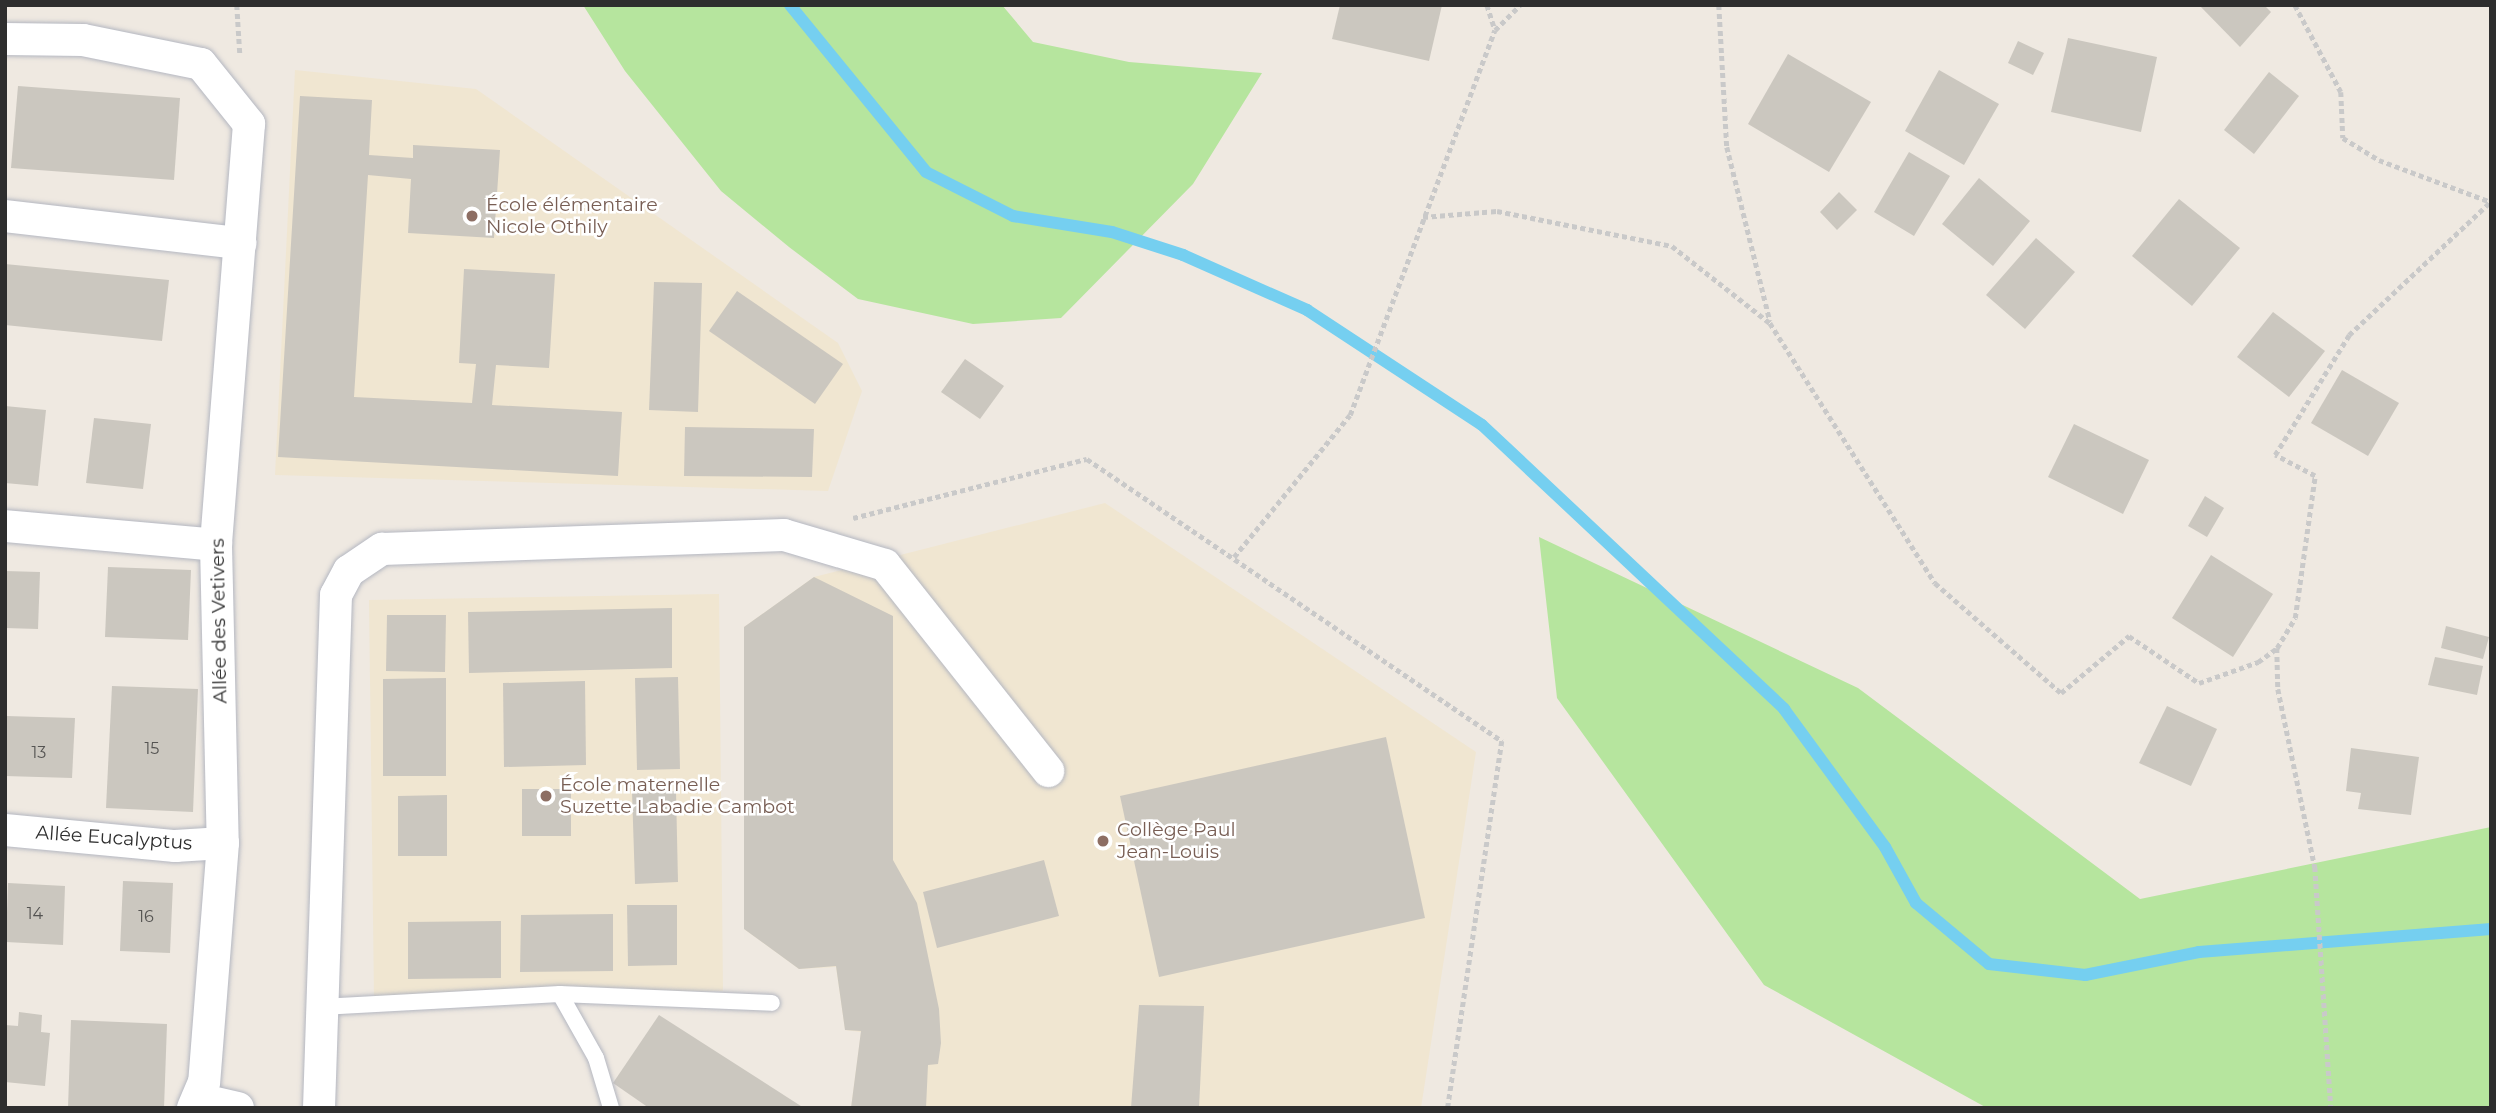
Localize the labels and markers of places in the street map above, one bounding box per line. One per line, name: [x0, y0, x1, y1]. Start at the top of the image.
place label: École élémentaire Nicole Othily: [486, 194, 658, 238]
marker: École élémentaire Nicole Othily: [464, 208, 480, 224]
place label: École maternelle Suzette Labadie Cambot: [560, 774, 795, 818]
marker: École maternelle Suzette Labadie Cambot: [538, 788, 554, 804]
place label: Collège Paul Jean-Louis: [1117, 819, 1236, 863]
marker: Collège Paul Jean-Louis: [1095, 833, 1111, 849]

